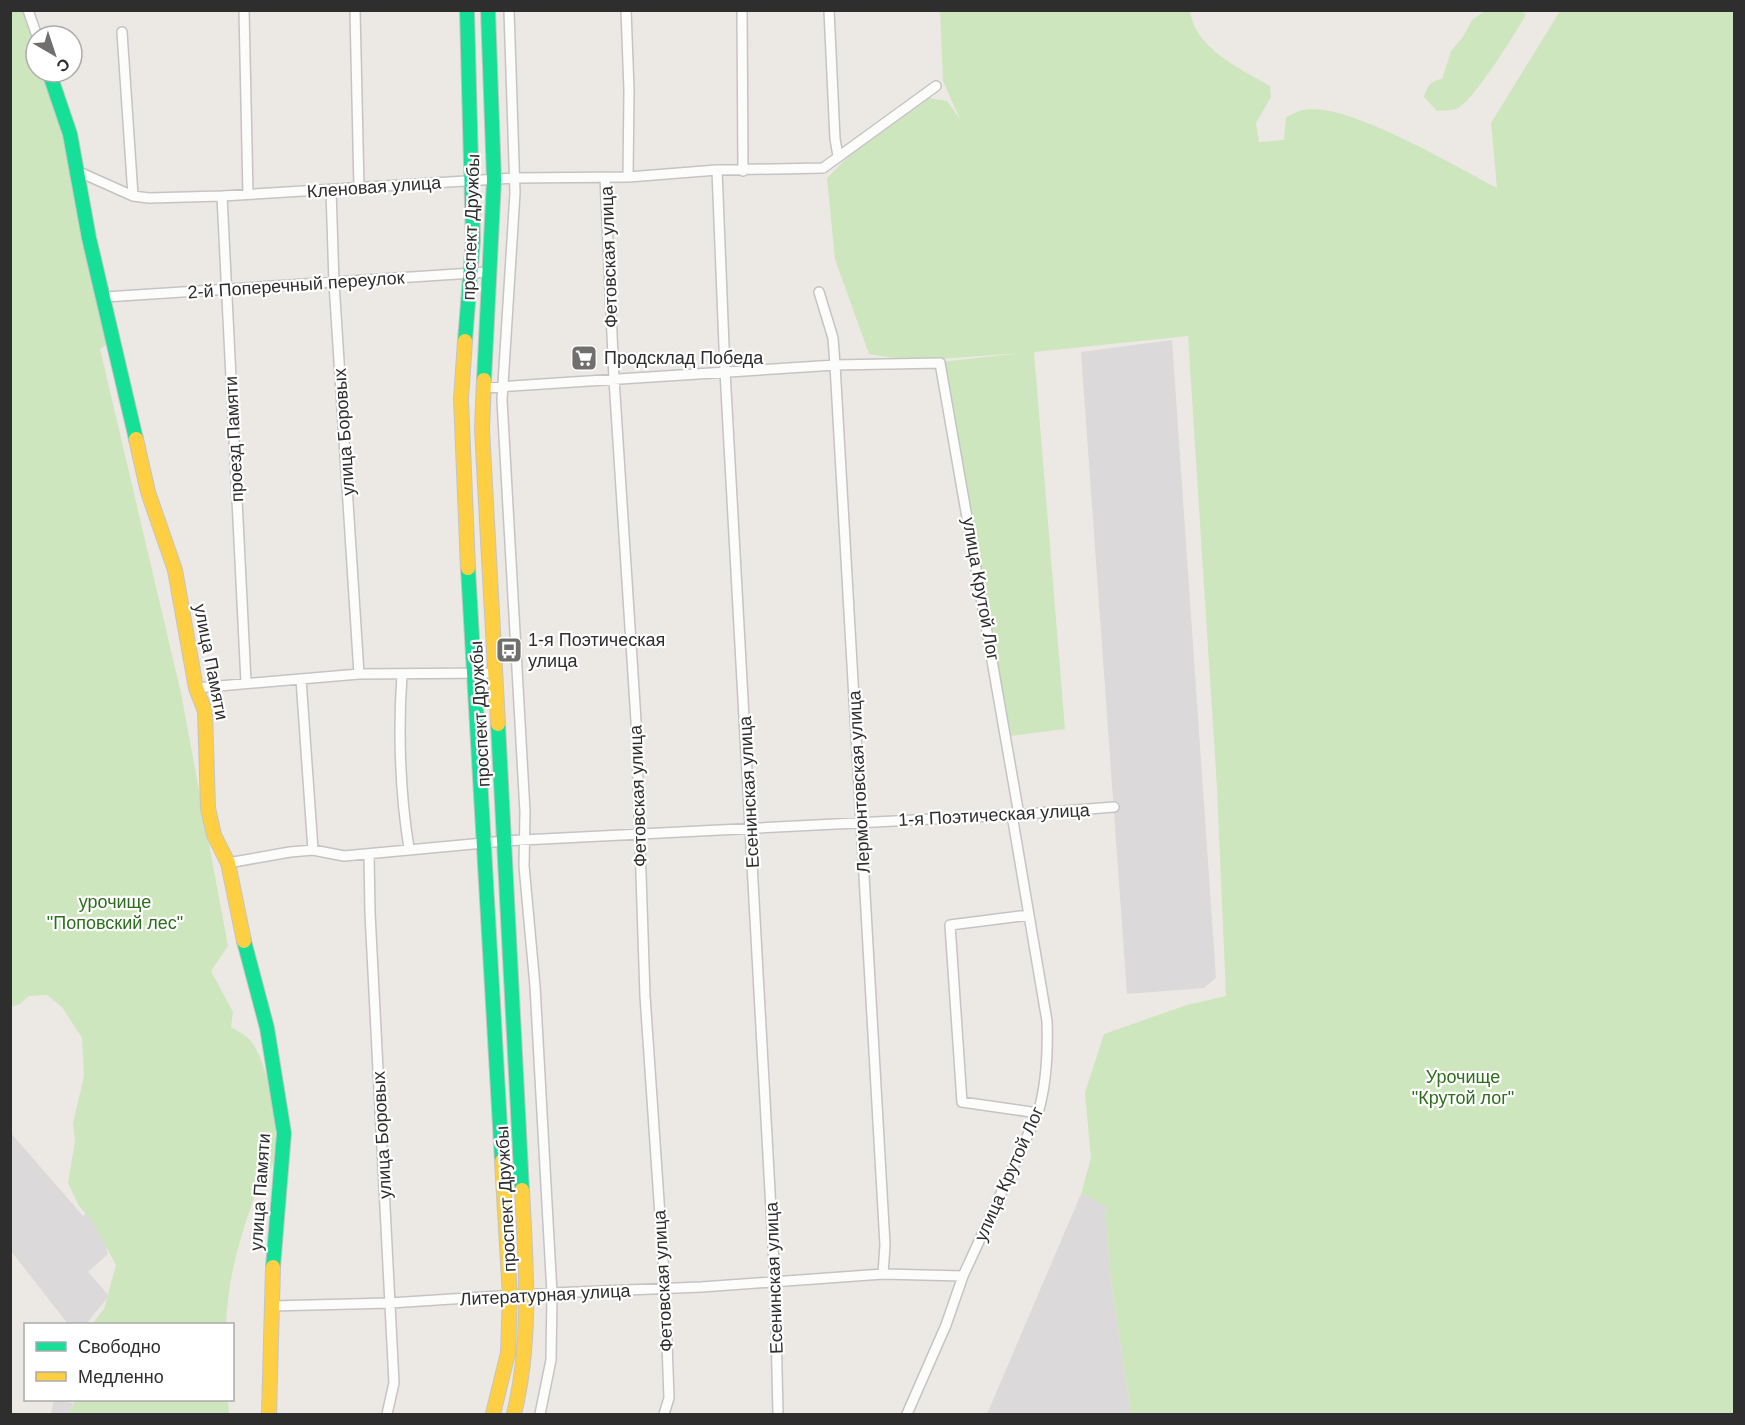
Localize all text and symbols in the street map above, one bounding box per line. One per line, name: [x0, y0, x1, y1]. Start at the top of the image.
north arrow: [24, 24, 84, 84]
text: С: [53, 55, 73, 76]
street label: проспект Дружбы: [458, 153, 484, 301]
street label: Кленовая улица: [306, 172, 443, 202]
street label: Фетовская улица: [596, 185, 621, 328]
street label: 2-й Поперечный переулок: [187, 267, 405, 303]
supermarket icon: Продсклад Победа: [569, 343, 599, 373]
place label: Продсклад Победа: [604, 348, 764, 368]
street label: улица Боровых: [330, 368, 358, 496]
street label: проезд Памяти: [221, 376, 247, 502]
street label: улица Крутой Лог: [959, 516, 1004, 663]
street label: улица Памяти: [190, 602, 232, 722]
place label: 1-я Поэтическая улица: [528, 630, 665, 671]
bus stop icon: 1-я Поэтическая улица: [494, 635, 524, 665]
street label: проспект Дружбы: [466, 640, 494, 788]
street label: Лермонтовская улица: [844, 689, 874, 874]
street label: Есенинская улица: [735, 714, 763, 869]
street label: Фетовская улица: [625, 724, 650, 867]
street label: 1-я Поэтическая улица: [898, 800, 1091, 830]
park label: урочище "Поповский лес": [47, 892, 183, 933]
park label: Урочище "Крутой лог": [1412, 1067, 1514, 1108]
street label: улица Боровых: [369, 1071, 395, 1199]
street label: улица Крутой Лог: [970, 1103, 1048, 1244]
street label: проспект Дружбы: [492, 1125, 520, 1273]
street label: улица Памяти: [246, 1133, 274, 1251]
street label: Есенинская улица: [761, 1201, 787, 1354]
street label: Фетовская улица: [649, 1209, 677, 1352]
street label: Литературная улица: [459, 1280, 632, 1309]
legend: [24, 1323, 234, 1401]
text: Свободно: [78, 1337, 161, 1357]
text: Медленно: [78, 1367, 164, 1387]

